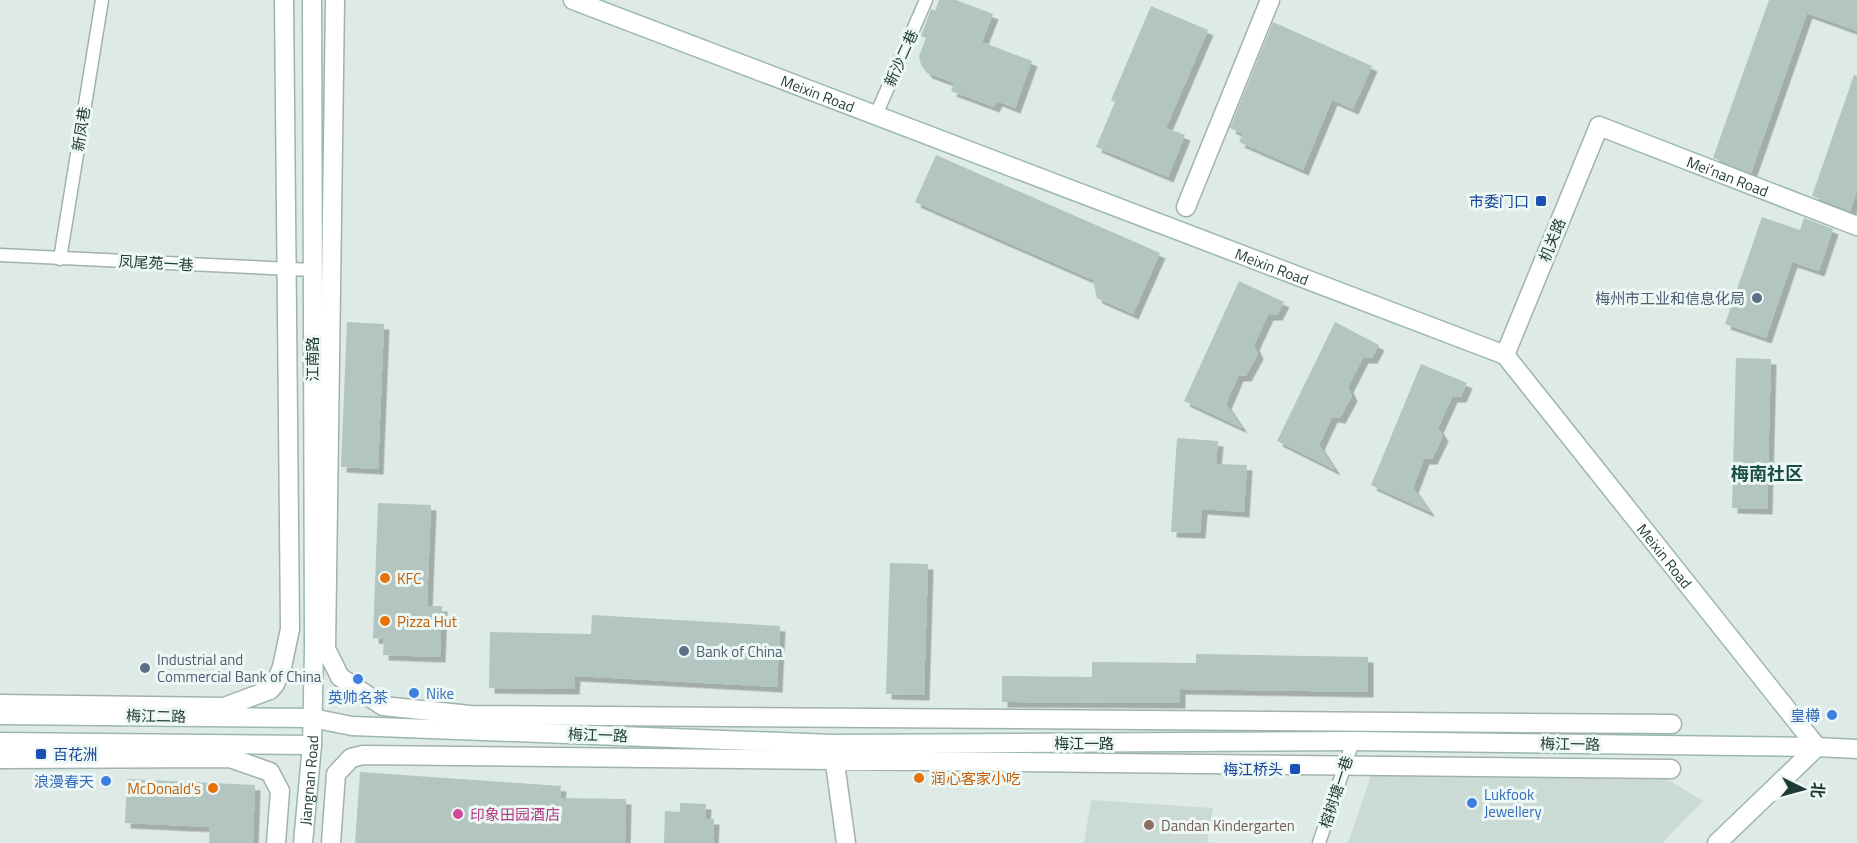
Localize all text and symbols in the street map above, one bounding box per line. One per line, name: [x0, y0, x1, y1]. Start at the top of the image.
street label: 新沙二巷: [878, 26, 924, 90]
street label: Meixin Road: [778, 69, 858, 118]
street label: 新凤巷: [66, 105, 96, 153]
street label: Mei’nan Road: [1683, 150, 1772, 202]
place label: 市委门口: [1469, 190, 1529, 213]
marker: 市委门口: [1534, 194, 1548, 208]
street label: 机关路: [1533, 215, 1571, 265]
street label: Meixin Road: [1232, 242, 1312, 291]
street label: 凤尾苑一巷: [118, 250, 194, 276]
place label: 梅州市工业和信息化局: [1595, 287, 1745, 310]
marker: 梅州市工业和信息化局: [1750, 291, 1764, 305]
street label: 江南路: [301, 336, 324, 382]
district label: 梅南社区: [1731, 460, 1803, 487]
street label: Meixin Road: [1632, 518, 1698, 593]
place label: KFC: [397, 567, 421, 590]
marker: KFC: [378, 571, 392, 585]
place label: Pizza Hut: [397, 610, 458, 633]
marker: Pizza Hut: [378, 614, 392, 628]
place label: Bank of China: [696, 640, 783, 663]
marker: Bank of China: [677, 644, 691, 658]
place label: Industrial and Commercial Bank of China: [157, 648, 322, 688]
marker: Industrial and Commercial Bank of China: [138, 661, 152, 675]
marker: 英帅名茶: [351, 672, 365, 686]
place label: Nike: [426, 682, 454, 705]
place label: 英帅名茶: [328, 686, 388, 709]
marker: Nike: [407, 686, 421, 700]
street label: 梅江二路: [126, 704, 186, 728]
place label: 皇樽: [1790, 704, 1820, 727]
marker: 皇樽: [1825, 708, 1839, 722]
street label: 梅江一路: [568, 722, 628, 748]
street label: 梅江一路: [1054, 732, 1114, 755]
street label: 梅江一路: [1540, 732, 1600, 756]
street label: Jiangnan Road: [293, 735, 324, 826]
place label: 百花洲: [53, 743, 98, 766]
marker: 百花洲: [34, 747, 48, 761]
street label: 榕树塘一巷: [1313, 753, 1359, 831]
place label: 梅江桥头: [1223, 758, 1283, 781]
north arrow: [1773, 759, 1833, 819]
marker: 梅江桥头: [1288, 762, 1302, 776]
place label: 润心客家小吃: [931, 767, 1021, 790]
place label: 浪漫春天: [34, 770, 94, 793]
marker: 润心客家小吃: [912, 771, 926, 785]
marker: 浪漫春天: [99, 774, 113, 788]
place label: McDonald's: [127, 777, 201, 800]
marker: McDonald's: [206, 781, 220, 795]
text: 北: [1805, 781, 1831, 799]
place label: Lukfook Jewellery: [1484, 783, 1542, 823]
marker: Lukfook Jewellery: [1465, 796, 1479, 810]
place label: 印象田园酒店: [470, 803, 560, 826]
marker: 印象田园酒店: [451, 807, 465, 821]
place label: Dandan Kindergarten: [1161, 814, 1295, 837]
marker: Dandan Kindergarten: [1142, 818, 1156, 832]

